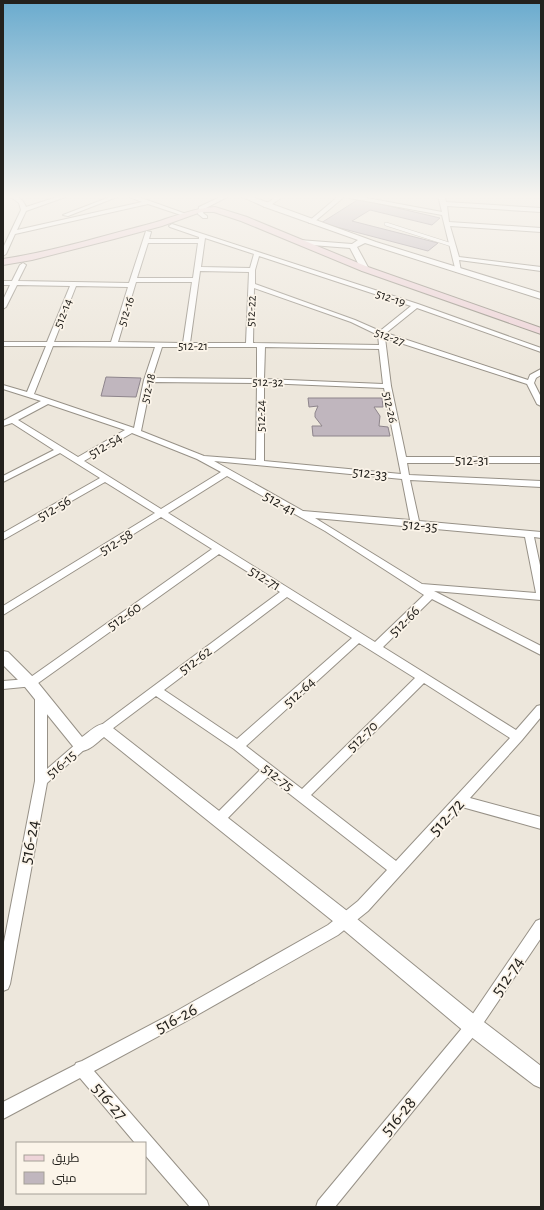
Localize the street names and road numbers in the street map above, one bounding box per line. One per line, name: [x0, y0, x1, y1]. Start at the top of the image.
street label: 512-19: [374, 287, 407, 310]
street label: 512-16: [116, 295, 137, 328]
street label: 512-22: [244, 295, 259, 327]
street label: 512-14: [52, 297, 75, 330]
street label: 512-27: [373, 326, 407, 349]
street label: 512-21: [178, 340, 208, 353]
street label: 512-18: [138, 372, 158, 405]
street label: 512-32: [252, 376, 284, 389]
street label: 512-26: [380, 390, 399, 424]
street label: 512-24: [255, 400, 268, 432]
street label: 512-54: [86, 430, 125, 461]
street label: 512-31: [455, 453, 489, 468]
street label: 512-33: [352, 464, 388, 483]
street label: 512-41: [261, 488, 299, 519]
street label: 512-56: [35, 493, 74, 524]
street label: 512-35: [402, 516, 438, 535]
street label: 512-58: [97, 527, 136, 558]
street label: 512-71: [246, 563, 283, 594]
street label: 512-60: [104, 599, 144, 633]
street label: 512-66: [386, 603, 423, 640]
street label: 512-62: [176, 643, 215, 677]
street label: 512-64: [281, 674, 318, 710]
street label: 512-70: [344, 718, 381, 755]
street label: 516-15: [43, 747, 79, 781]
street label: 512-75: [259, 761, 296, 794]
street label: 512-72: [426, 796, 468, 840]
street label: 516-24: [17, 818, 43, 866]
street label: 512-74: [488, 953, 528, 1000]
street label: 516-26: [153, 1001, 200, 1037]
street label: 516-27: [88, 1079, 130, 1124]
street label: 516-28: [378, 1094, 420, 1139]

